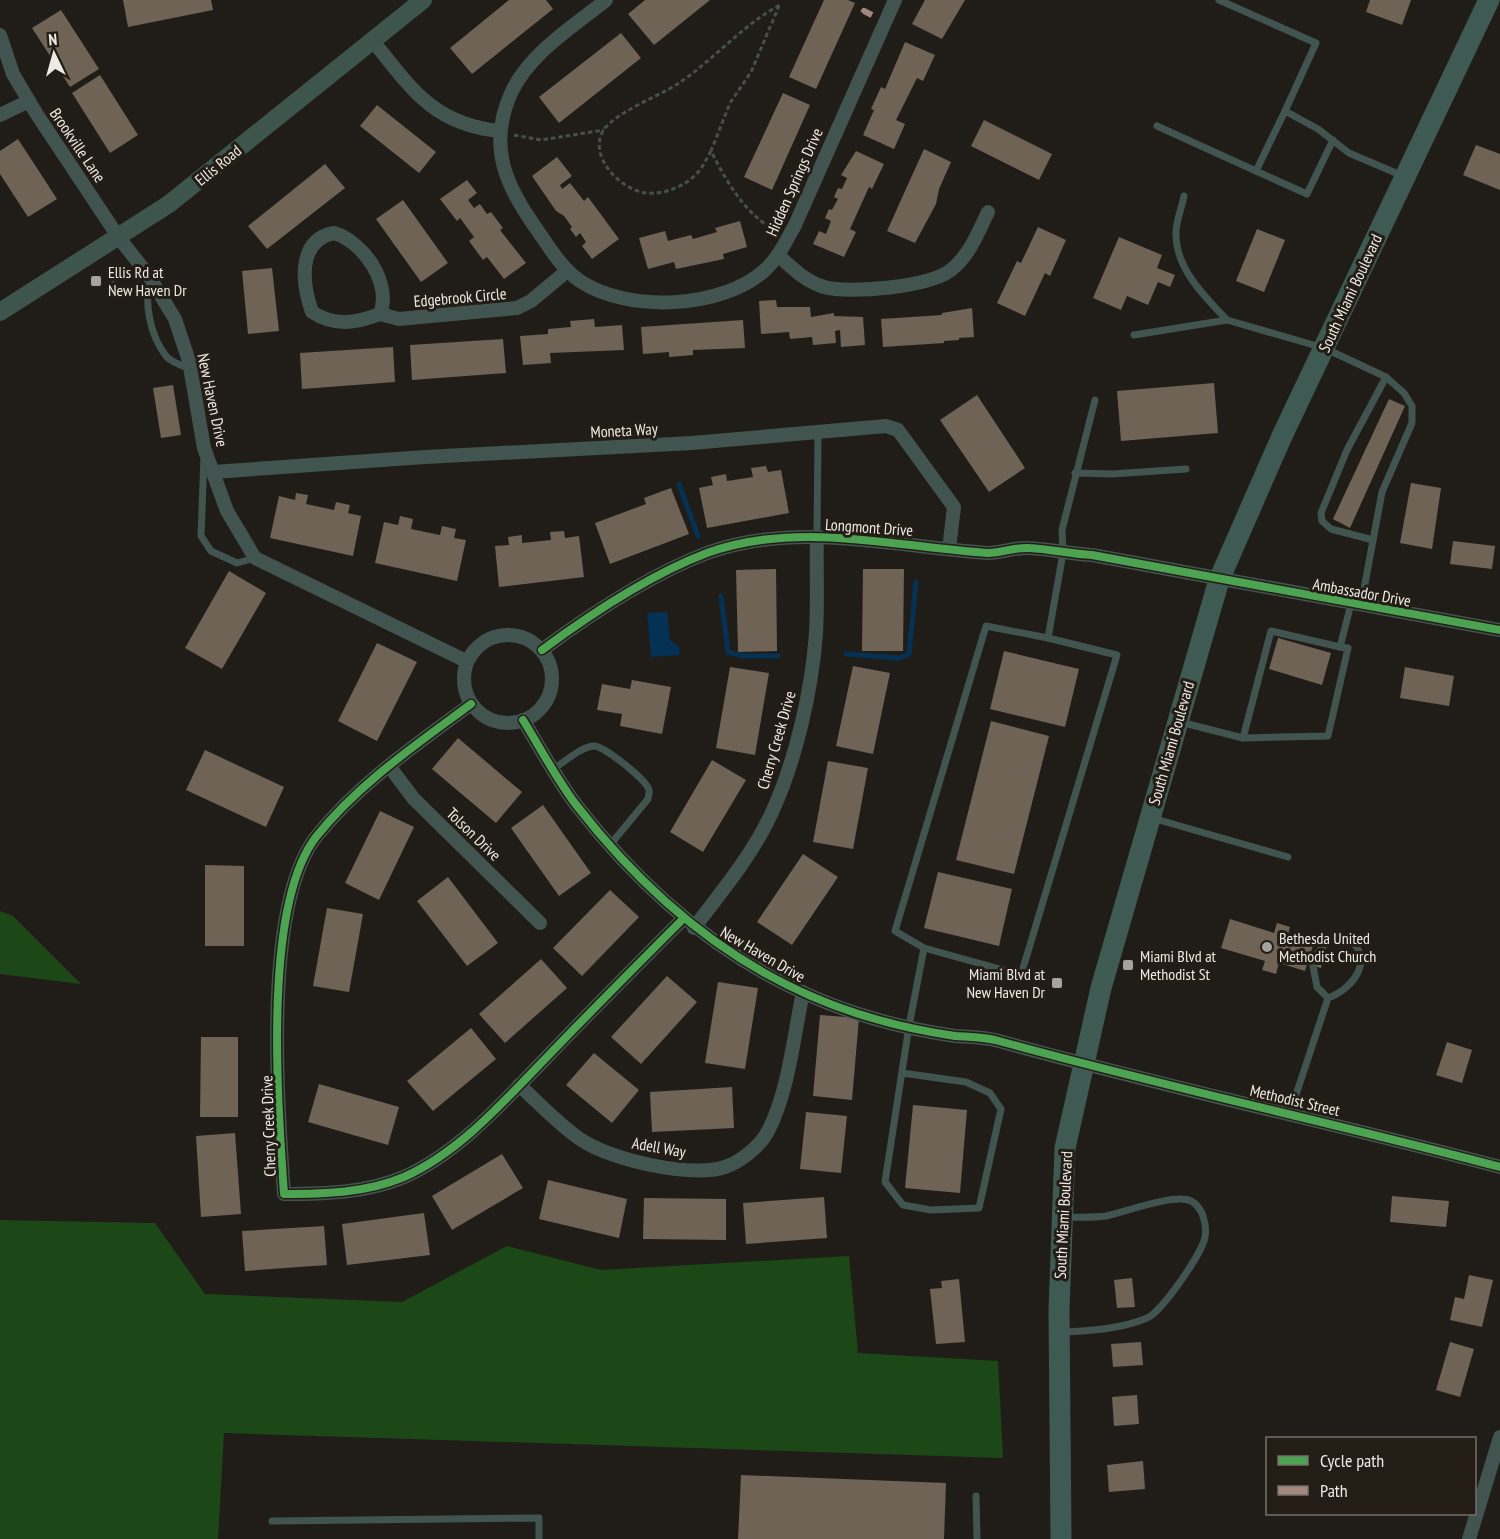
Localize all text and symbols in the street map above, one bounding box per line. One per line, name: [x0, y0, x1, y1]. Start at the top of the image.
north arrow: [24, 24, 84, 84]
text: N: [48, 29, 58, 49]
street label: Brookville Lane: [46, 104, 110, 186]
street label: Hidden Springs Drive: [761, 125, 827, 239]
street label: Ellis Road: [191, 140, 245, 190]
street label: South Miami Boulevard: [1314, 231, 1386, 355]
place label: Ellis Rd at New Haven Dr: [108, 262, 187, 300]
marker: Ellis Rd at New Haven Dr: [89, 274, 103, 288]
street label: Edgebrook Circle: [413, 283, 507, 311]
street label: New Haven Drive: [193, 352, 233, 448]
street label: Moneta Way: [590, 418, 658, 442]
street label: Longmont Drive: [824, 514, 914, 540]
street label: Ambassador Drive: [1311, 574, 1413, 610]
street label: South Miami Boulevard: [1144, 679, 1198, 807]
street label: Cherry Creek Drive: [752, 688, 800, 792]
street label: Tolson Drive: [443, 803, 505, 865]
street label: New Haven Drive: [717, 922, 809, 986]
place label: Bethesda United Methodist Church: [1279, 928, 1376, 966]
marker: Bethesda United Methodist Church: [1260, 940, 1274, 954]
place label: Miami Blvd at Methodist St: [1140, 946, 1217, 984]
marker: Miami Blvd at Methodist St: [1121, 958, 1135, 972]
place label: Miami Blvd at New Haven Dr: [966, 964, 1046, 1002]
marker: Miami Blvd at New Haven Dr: [1050, 976, 1064, 990]
street label: Cherry Creek Drive: [256, 1075, 280, 1177]
street label: Methodist Street: [1248, 1080, 1343, 1120]
street label: Adell Way: [631, 1132, 687, 1162]
street label: South Miami Boulevard: [1050, 1150, 1076, 1280]
legend: [1266, 1437, 1476, 1515]
text: Cycle path: [1320, 1449, 1384, 1472]
text: Path: [1320, 1479, 1348, 1502]

